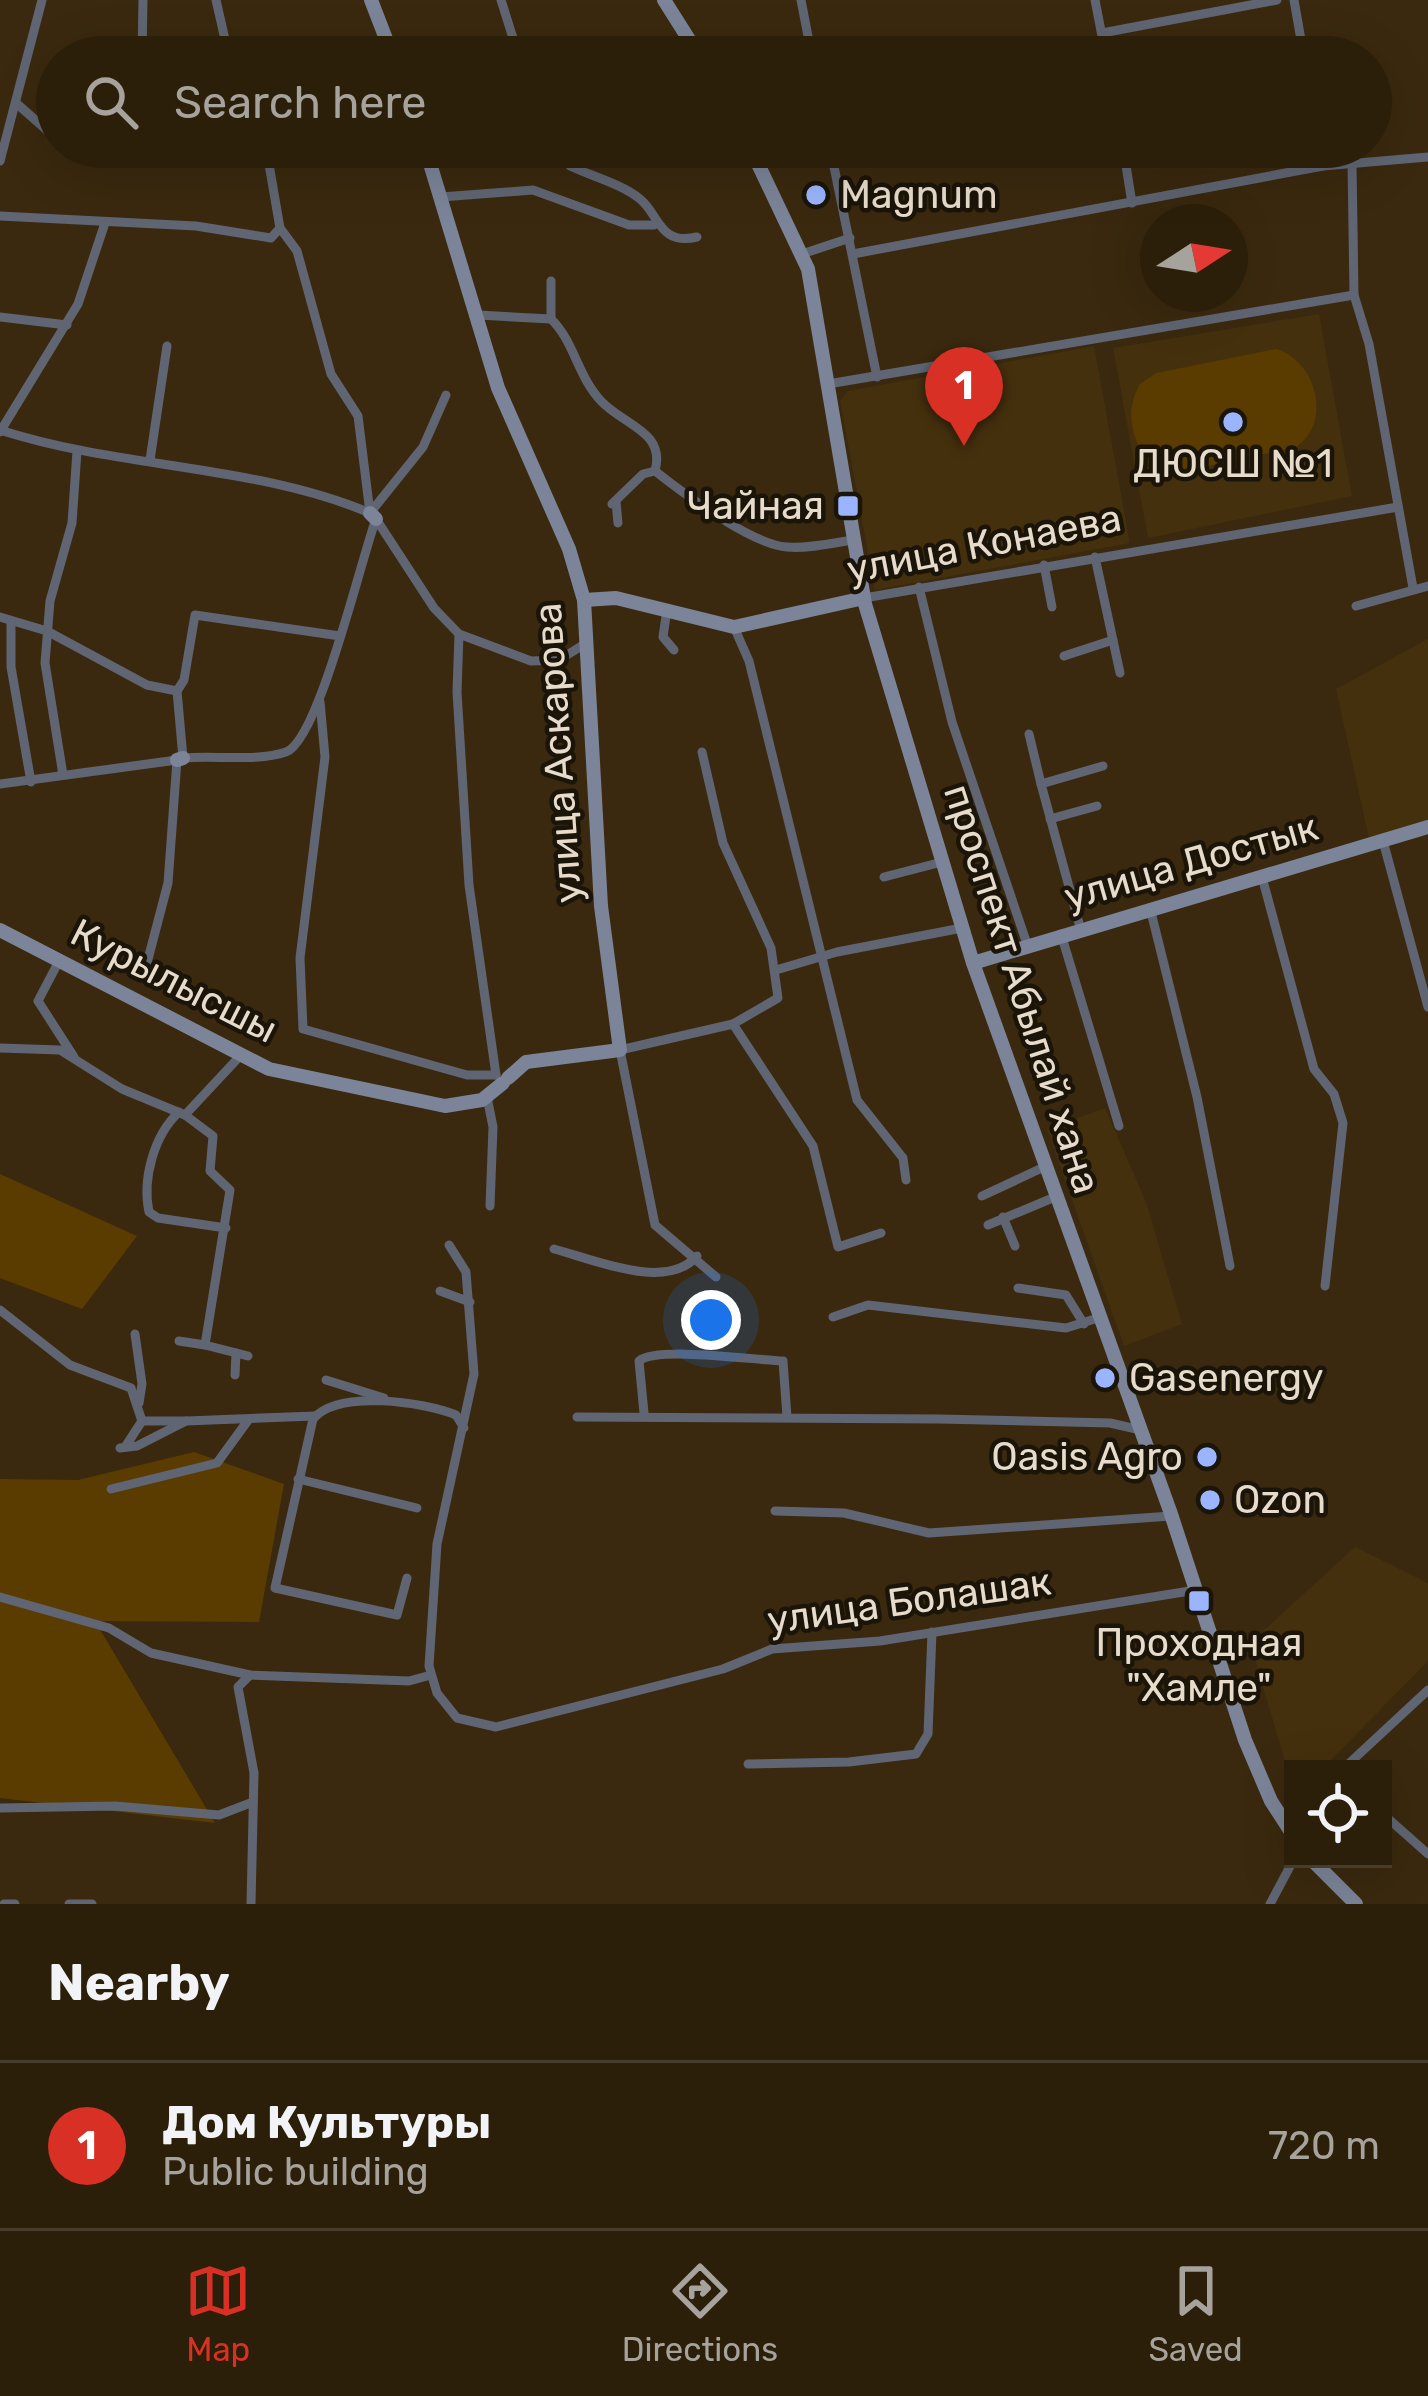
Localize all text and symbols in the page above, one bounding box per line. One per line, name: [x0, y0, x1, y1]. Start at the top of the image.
search box: [36, 36, 1392, 168]
icon: search: [78, 69, 144, 135]
text: Search here: [174, 76, 426, 129]
place label: Magnum: [840, 172, 998, 218]
marker: Magnum: [803, 182, 829, 208]
north arrow: [1140, 204, 1248, 312]
pin: 1: [925, 347, 1003, 446]
marker: ДЮСШ №1: [1220, 409, 1246, 435]
place label: ДЮСШ №1: [1133, 441, 1333, 487]
place label: Чайная: [687, 483, 824, 529]
marker: Чайная: [835, 493, 861, 519]
street label: улица Конаева: [843, 495, 1125, 593]
street label: улица Аскарова: [525, 601, 591, 905]
street label: проспект Абылай хана: [934, 779, 1110, 1199]
street label: улица Достык: [1059, 804, 1323, 920]
street label: Курылысшы: [63, 909, 285, 1053]
your location: [681, 1290, 741, 1350]
place label: Gasenergy: [1129, 1355, 1324, 1401]
marker: Gasenergy: [1092, 1365, 1118, 1391]
place label: Oasis Agro: [991, 1434, 1183, 1480]
marker: Oasis Agro: [1194, 1444, 1220, 1470]
place label: Ozon: [1234, 1477, 1326, 1523]
marker: Ozon: [1197, 1487, 1223, 1513]
street label: улица Болашак: [764, 1558, 1054, 1644]
marker: Проходная "Хамле": [1186, 1588, 1212, 1614]
place label: Проходная "Хамле": [1096, 1620, 1302, 1711]
map controls: [1284, 1760, 1392, 1868]
button: locate: [1284, 1760, 1392, 1868]
text: Nearby: [48, 1952, 230, 2013]
text: Дом Культуры: [162, 2096, 491, 2149]
text: 1: [77, 2123, 97, 2169]
text: 720 m: [1268, 2123, 1380, 2169]
text: Public building: [162, 2149, 429, 2195]
tab: Map: [185, 2258, 251, 2369]
tab: Directions: [622, 2258, 778, 2369]
tab: Saved: [1149, 2258, 1243, 2369]

